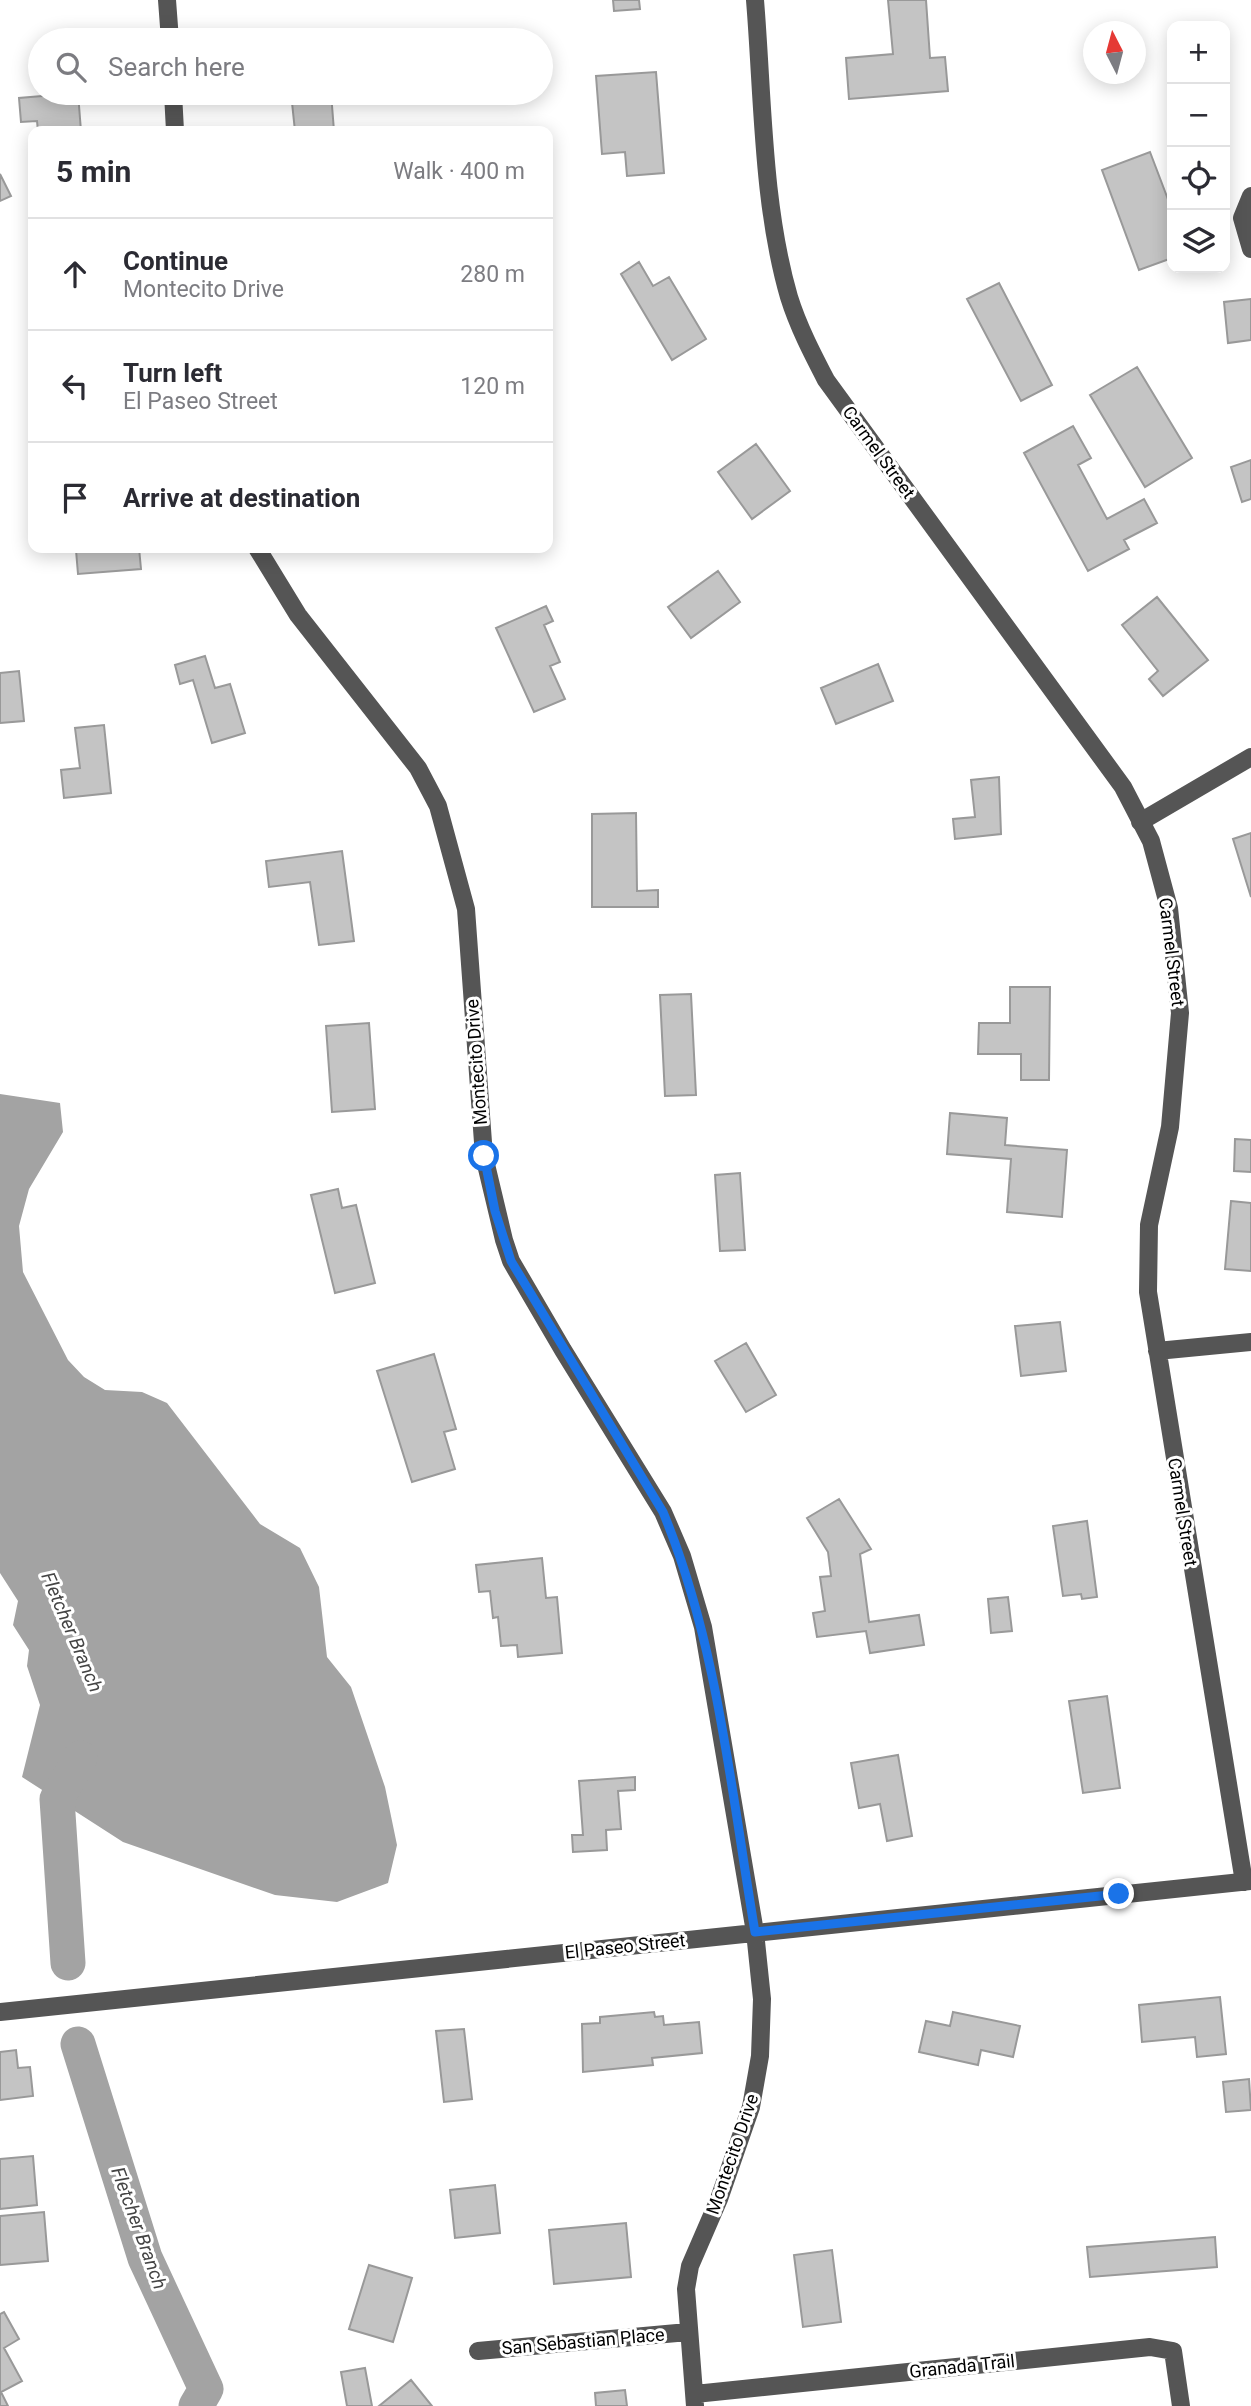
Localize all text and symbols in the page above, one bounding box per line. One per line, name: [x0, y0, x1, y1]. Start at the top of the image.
north arrow: [1083, 21, 1146, 84]
map controls: [1167, 21, 1230, 273]
button: +: [1167, 21, 1230, 84]
search box: [28, 28, 553, 105]
icon: search: [52, 48, 90, 86]
text: Search here: [108, 52, 245, 82]
button: −: [1167, 84, 1230, 147]
button: locate: [1167, 147, 1230, 210]
text: 5 min: [56, 154, 131, 189]
text: Walk · 400 m: [393, 158, 525, 185]
button: layers: [1167, 210, 1230, 273]
text: Continue: [123, 246, 228, 276]
icon: ahead: [56, 255, 94, 293]
text: 280 m: [460, 261, 525, 288]
text: Montecito Drive: [123, 276, 284, 303]
text: Turn left: [123, 358, 222, 388]
icon: left: [56, 367, 94, 405]
text: 120 m: [460, 373, 525, 400]
text: El Paseo Street: [123, 388, 278, 415]
street label: Carmel Street: [838, 402, 920, 502]
icon: arrive: [56, 479, 94, 517]
text: Arrive at destination: [123, 483, 360, 513]
street label: Carmel Street: [1155, 896, 1189, 1008]
street label: Montecito Drive: [461, 998, 491, 1126]
route start: [468, 1140, 499, 1171]
street label: Carmel Street: [1164, 1456, 1202, 1568]
water label: Fletcher Branch: [36, 1568, 108, 1696]
route end: [1103, 1878, 1134, 1909]
street label: El Paseo Street: [564, 1929, 686, 1963]
street label: Montecito Drive: [702, 2091, 762, 2217]
water label: Fletcher Branch: [106, 2164, 172, 2292]
street label: San Sebastian Place: [501, 2323, 665, 2359]
street label: Granada Trail: [908, 2350, 1016, 2382]

